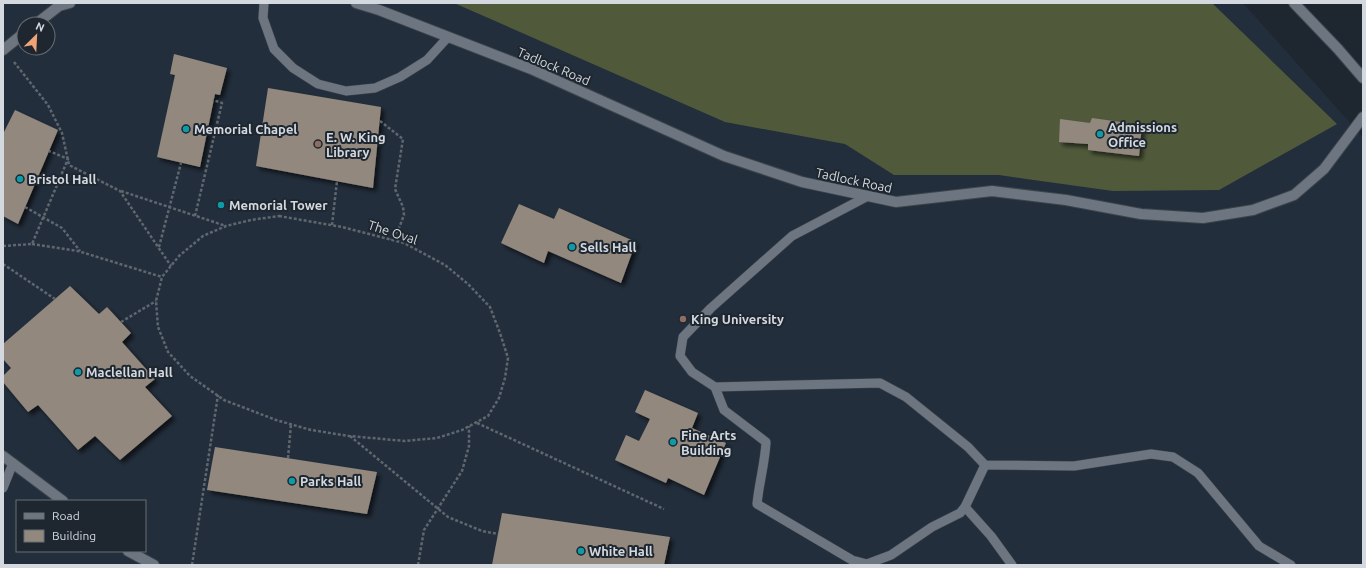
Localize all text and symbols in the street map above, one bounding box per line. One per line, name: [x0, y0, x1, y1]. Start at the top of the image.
north arrow: [16, 16, 56, 56]
text: N: [34, 20, 46, 34]
street label: Tadlock Road: [516, 44, 592, 88]
place label: Admissions Office: [1108, 120, 1177, 149]
place label: Memorial Chapel: [194, 122, 297, 136]
marker: Memorial Chapel: [181, 124, 191, 134]
marker: Admissions Office: [1095, 129, 1105, 139]
place label: E. W. King Library: [326, 130, 386, 159]
marker: E. W. King Library: [313, 139, 323, 149]
street label: Tadlock Road: [815, 165, 893, 195]
place label: Bristol Hall: [28, 172, 96, 186]
marker: Bristol Hall: [15, 174, 25, 184]
place label: Memorial Tower: [229, 198, 328, 212]
marker: Memorial Tower: [216, 200, 226, 210]
street label: The Oval: [366, 217, 420, 247]
place label: Sells Hall: [580, 240, 636, 254]
marker: Sells Hall: [567, 242, 577, 252]
place label: King University: [691, 312, 784, 326]
marker: King University: [678, 314, 688, 324]
place label: Maclellan Hall: [86, 365, 173, 379]
marker: Maclellan Hall: [73, 367, 83, 377]
place label: Fine Arts Building: [681, 428, 736, 457]
marker: Fine Arts Building: [668, 437, 678, 447]
place label: Parks Hall: [300, 474, 361, 488]
marker: Parks Hall: [287, 476, 297, 486]
legend: [16, 500, 146, 552]
text: Road: [52, 509, 80, 522]
text: Building: [52, 529, 96, 542]
place label: White Hall: [589, 544, 653, 558]
marker: White Hall: [576, 546, 586, 556]

